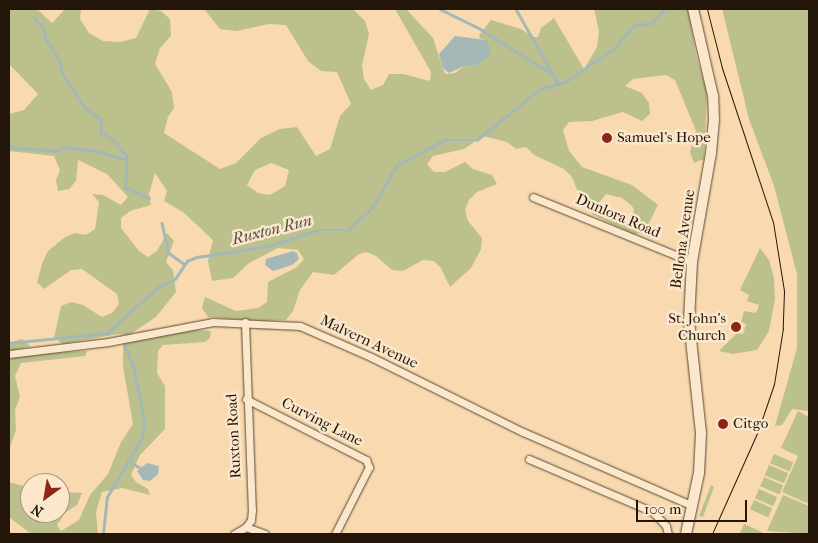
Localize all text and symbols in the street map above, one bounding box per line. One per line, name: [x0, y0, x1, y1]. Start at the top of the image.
place label: Samuel's Hope: [617, 129, 711, 147]
marker: Samuel's Hope: [601, 132, 613, 144]
street label: Bellona Avenue: [667, 188, 699, 290]
street label: Dunlora Road: [573, 190, 663, 242]
water label: Ruxton Run: [230, 211, 314, 249]
place label: St. John's Church: [668, 309, 726, 344]
street label: Malvern Avenue: [317, 311, 421, 373]
marker: St. John's Church: [730, 321, 742, 333]
street label: Ruxton Road: [223, 393, 245, 479]
street label: Curving Lane: [278, 394, 366, 450]
place label: Citgo: [733, 415, 768, 433]
marker: Citgo: [717, 418, 729, 430]
north arrow: [20, 473, 70, 523]
scale bar: [638, 490, 749, 522]
text: N: [28, 500, 46, 520]
text: 100 m: [644, 500, 682, 518]

